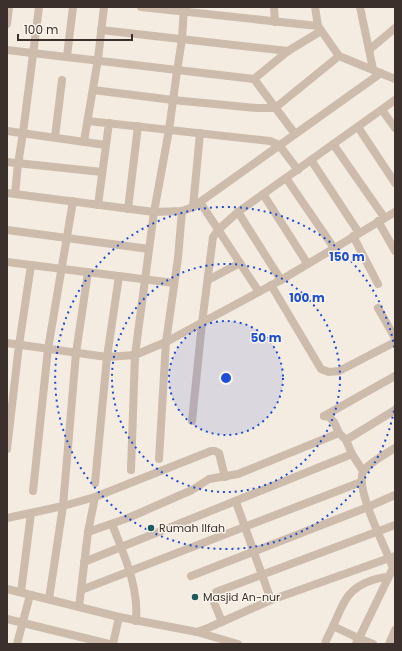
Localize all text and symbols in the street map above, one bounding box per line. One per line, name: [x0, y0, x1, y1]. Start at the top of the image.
scale bar: [18, 16, 132, 42]
text: 100 m: [24, 21, 58, 38]
text: 150 m: [329, 248, 365, 265]
text: 100 m: [289, 289, 325, 306]
text: 50 m: [251, 329, 282, 346]
centre of rings: [219, 371, 233, 385]
place label: Rumah Ilfah: [159, 520, 225, 536]
marker: Rumah Ilfah: [146, 523, 156, 533]
place label: Masjid An-nur: [203, 589, 280, 605]
marker: Masjid An-nur: [190, 592, 200, 602]

